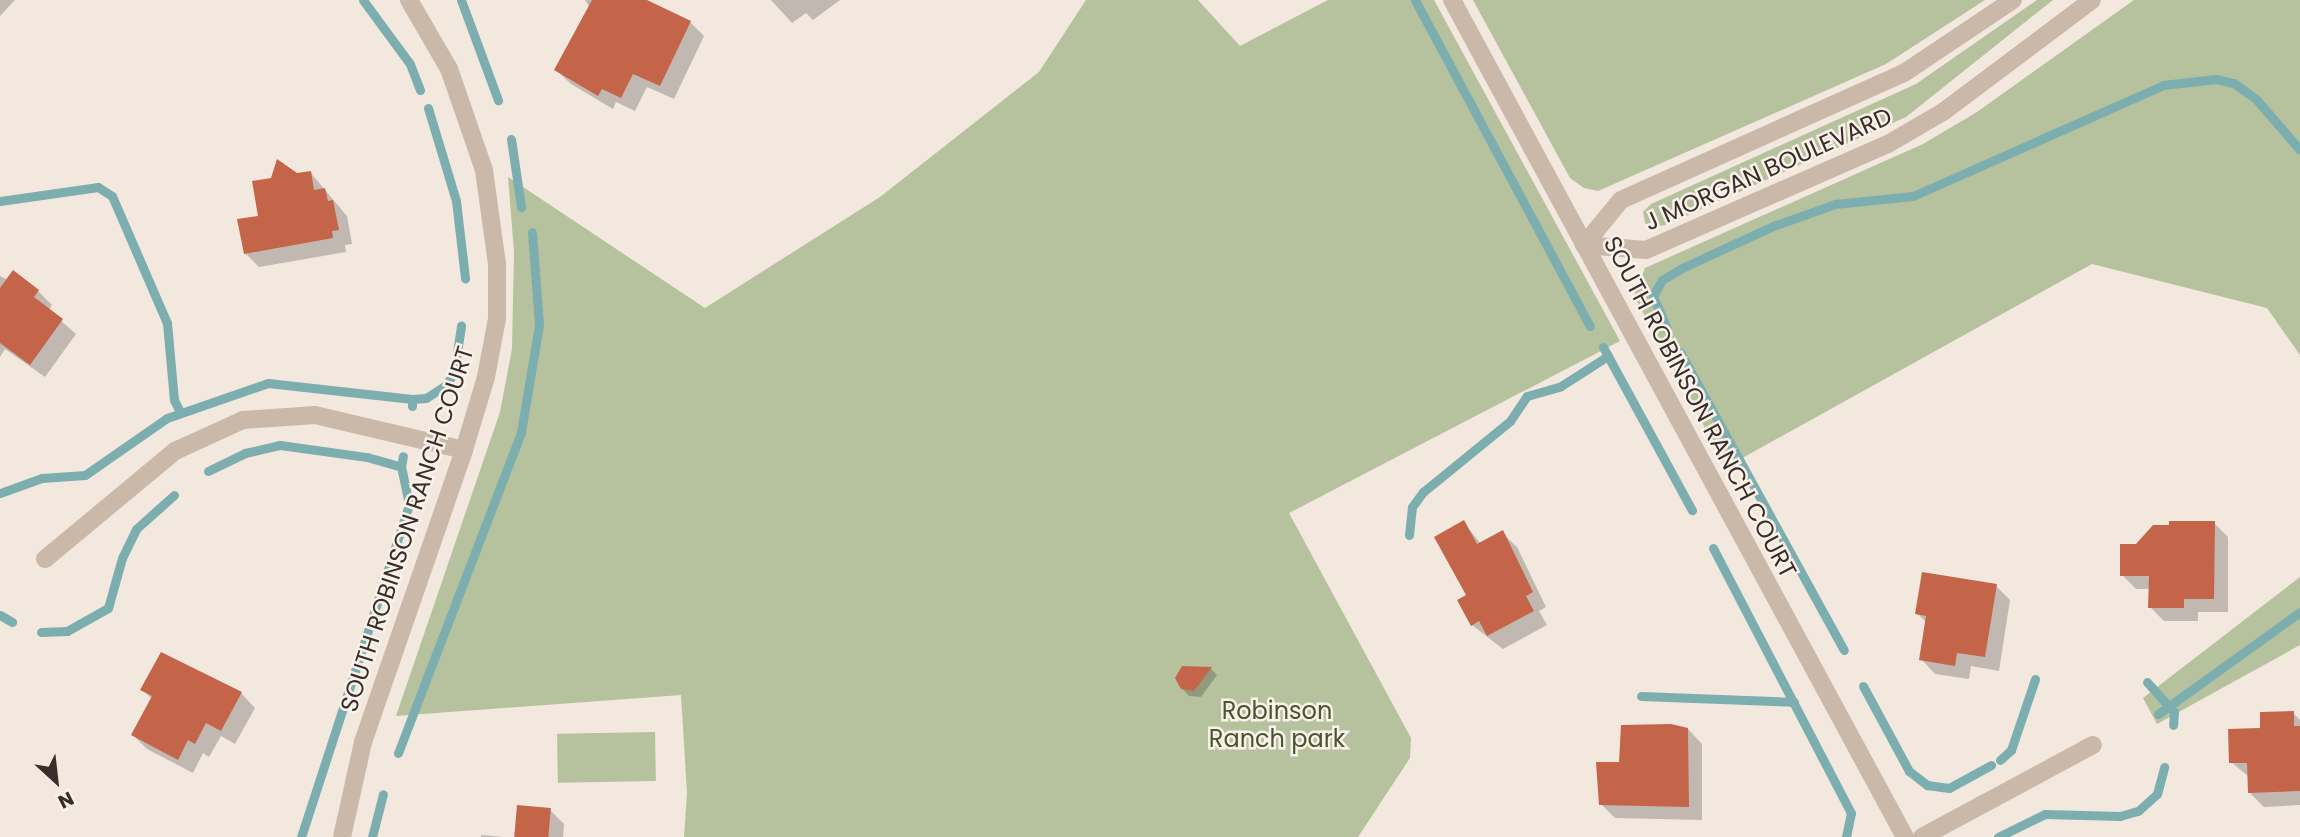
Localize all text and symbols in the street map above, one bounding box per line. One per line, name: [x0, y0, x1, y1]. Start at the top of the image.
street label: J MORGAN BOULEVARD: [1640, 101, 1896, 237]
street label: SOUTH ROBINSON RANCH COURT: [1597, 231, 1803, 583]
street label: SOUTH ROBINSON RANCH COURT: [334, 343, 480, 715]
park label: Robinson Ranch park: [1209, 697, 1345, 753]
north arrow: [21, 746, 91, 816]
text: N: [53, 785, 78, 815]

